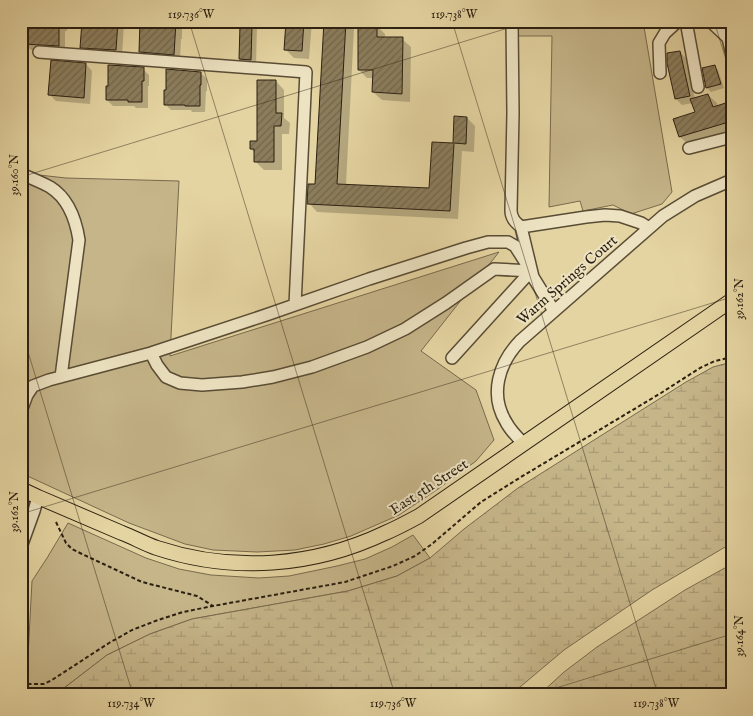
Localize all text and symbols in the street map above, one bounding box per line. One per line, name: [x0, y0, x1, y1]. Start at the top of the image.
text: 119.736°W: [168, 7, 215, 22]
text: 119.738°W: [431, 7, 478, 22]
text: 39.160°N: [7, 153, 22, 196]
street label: Warm Springs Court: [513, 231, 621, 329]
text: 39.162°N: [732, 278, 747, 320]
street label: East 5th Street: [386, 455, 472, 519]
text: 39.162°N: [7, 491, 22, 533]
text: 39.164°N: [732, 614, 747, 657]
text: 119.734°W: [107, 696, 155, 711]
text: 119.736°W: [370, 696, 417, 711]
text: 119.738°W: [633, 696, 680, 711]

